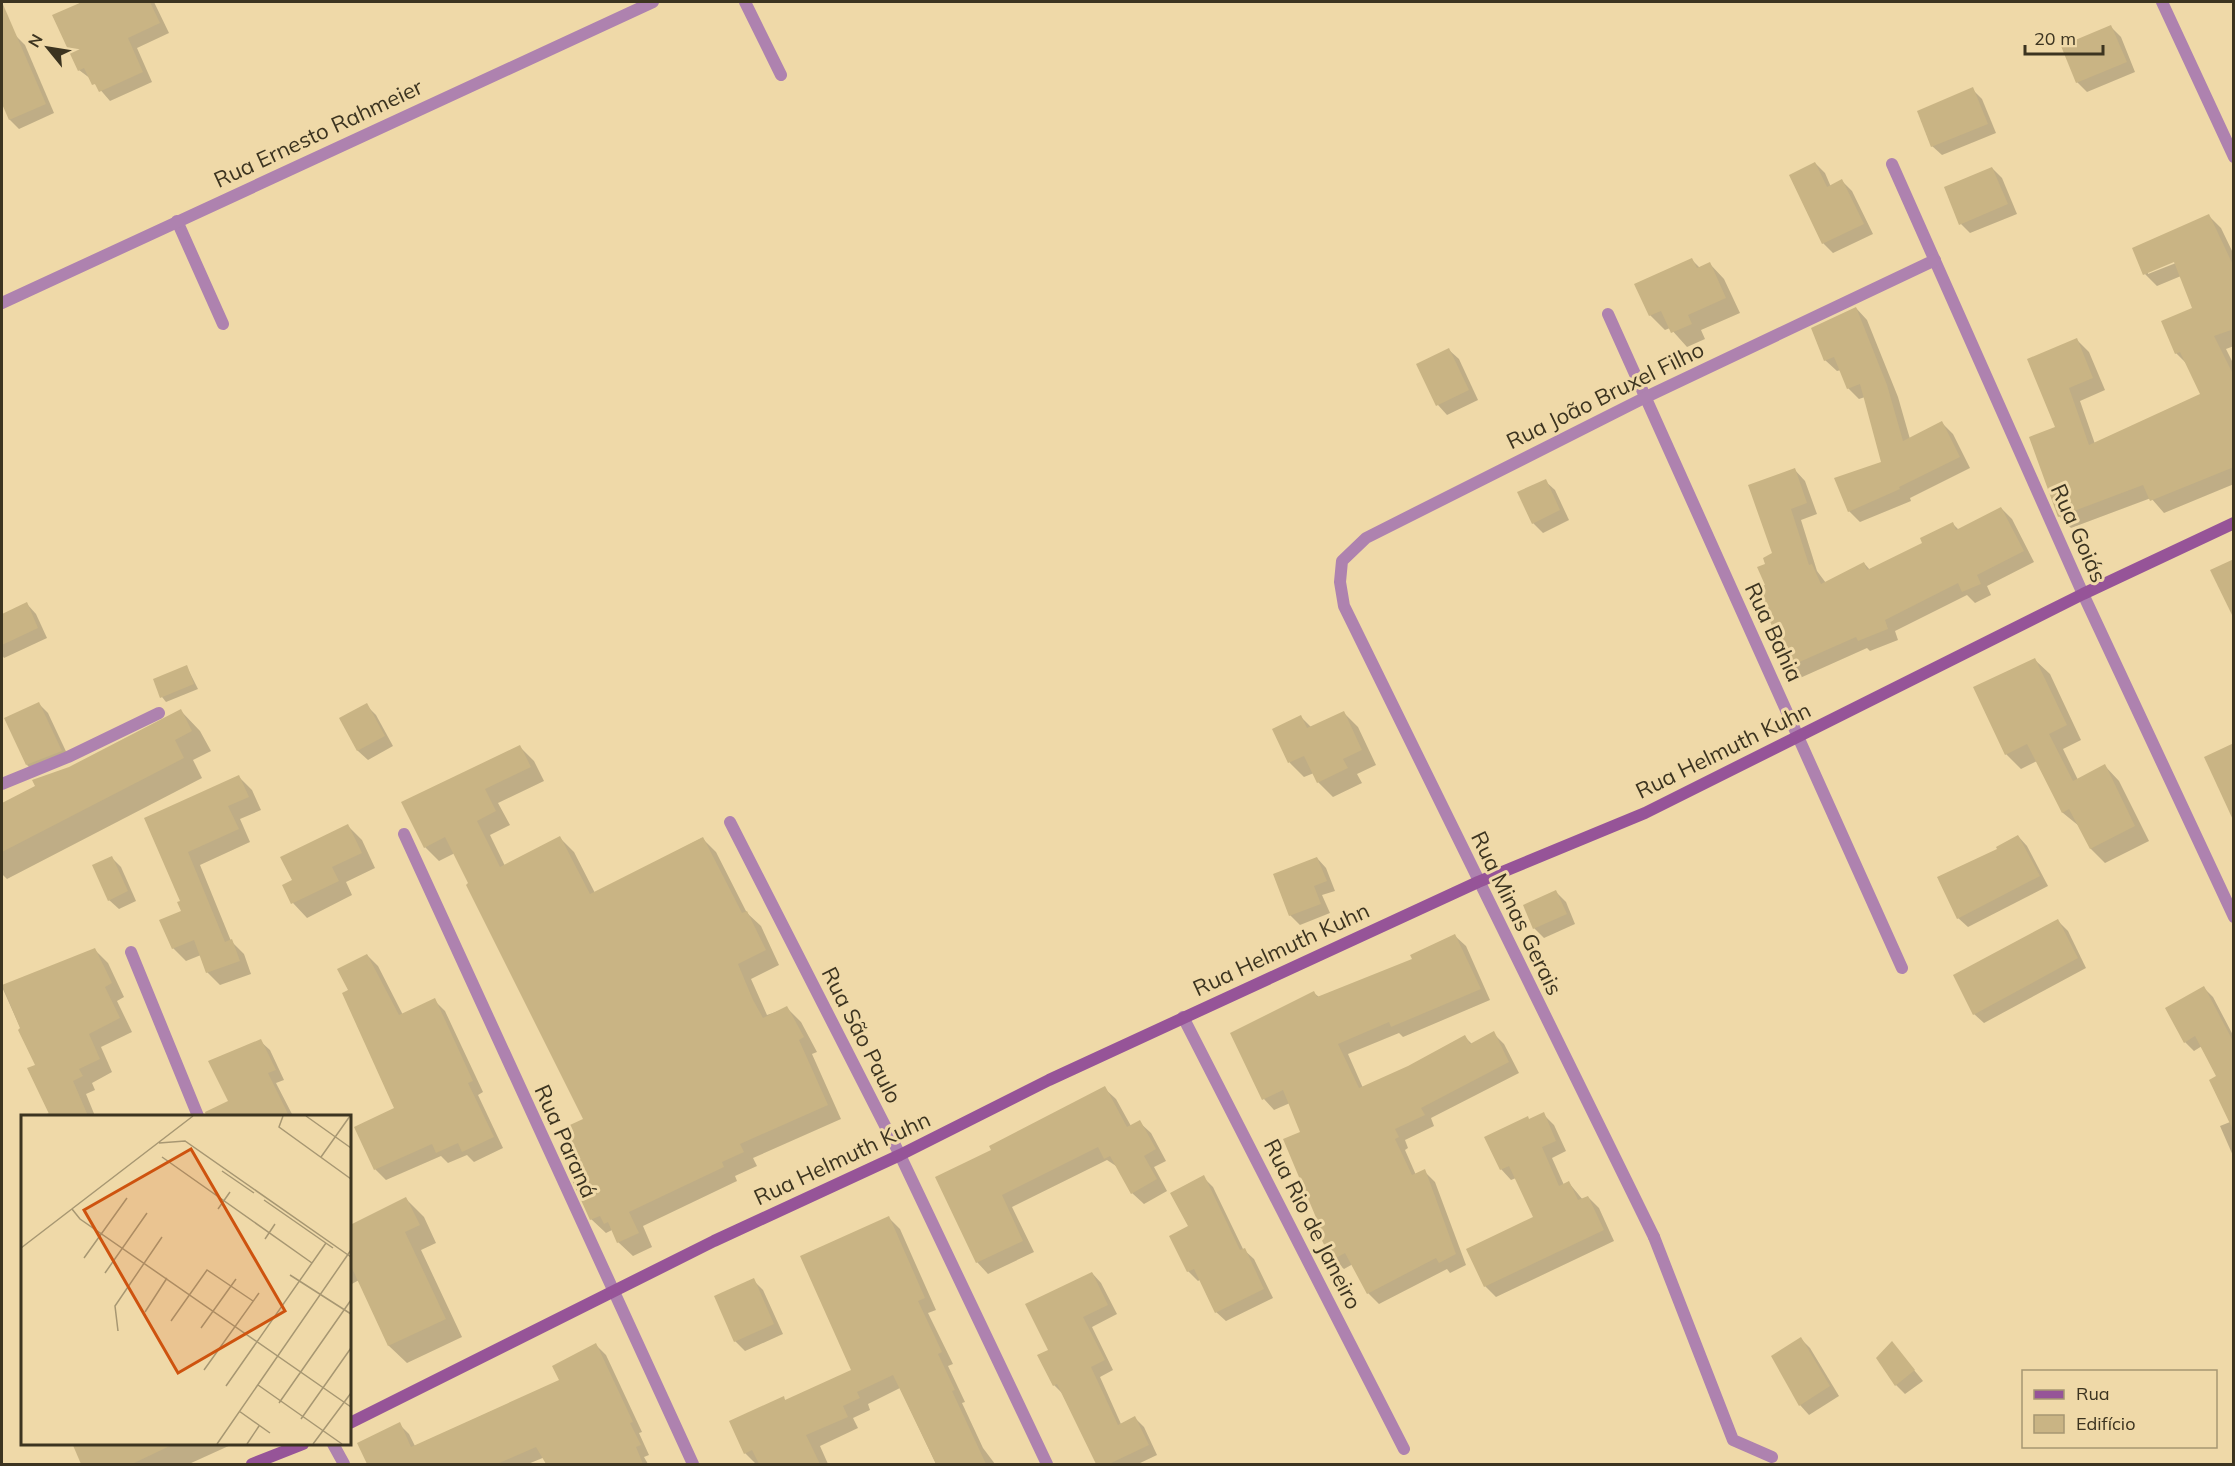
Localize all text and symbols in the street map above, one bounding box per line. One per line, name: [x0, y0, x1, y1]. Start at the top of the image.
north arrow: [18, 18, 78, 78]
scale bar: [2025, 18, 2103, 56]
text: 20 m: [2034, 27, 2076, 50]
text: N: [23, 30, 47, 51]
street label: Rua Ernesto Rahmeier: [209, 72, 427, 194]
street label: Rua João Bruxel Filho: [1502, 335, 1708, 455]
street label: Rua Goiás: [2045, 479, 2113, 587]
street label: Rua Bahia: [1739, 578, 1809, 686]
street label: Rua Helmuth Kuhn: [1631, 695, 1815, 805]
street label: Rua Minas Gerais: [1465, 826, 1569, 1000]
street label: Rua Helmuth Kuhn: [1188, 896, 1374, 1002]
street label: Rua São Paulo: [816, 962, 908, 1108]
street label: Rua Paraná: [529, 1080, 603, 1202]
street label: Rua Helmuth Kuhn: [749, 1105, 935, 1211]
inset map: [21, 1115, 351, 1445]
street label: Rua Rio de Janeiro: [1258, 1134, 1368, 1314]
legend: [2022, 1370, 2217, 1448]
text: Rua: [2076, 1382, 2110, 1405]
text: Edifício: [2076, 1412, 2135, 1435]

